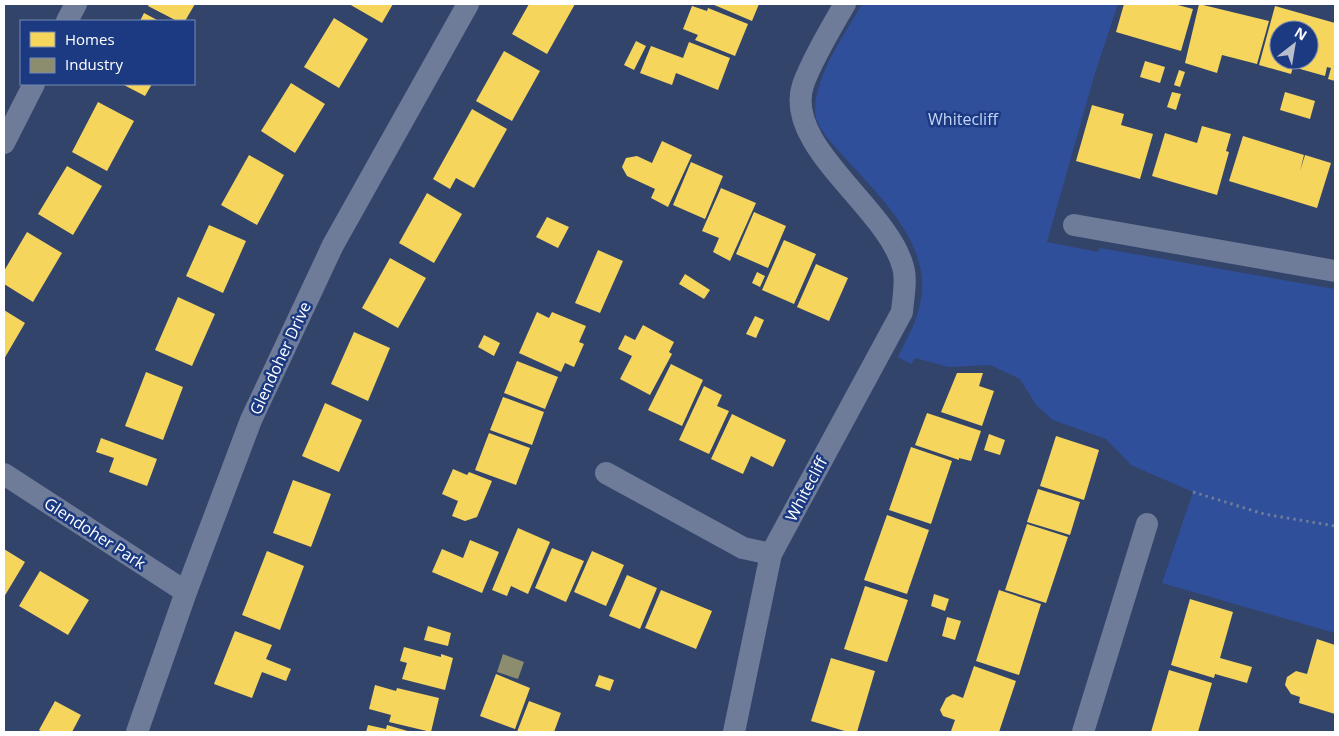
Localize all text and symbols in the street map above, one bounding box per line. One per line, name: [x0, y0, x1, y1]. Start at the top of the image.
legend: [20, 20, 195, 85]
north arrow: [1269, 20, 1319, 70]
text: N: [1291, 22, 1311, 45]
text: Homes: [65, 29, 115, 49]
text: Industry: [65, 54, 123, 74]
park label: Whitecliff: [928, 108, 999, 130]
street label: Glendoher Drive: [244, 298, 316, 418]
street label: Whitecliff: [780, 452, 833, 525]
street label: Glendoher Park: [40, 492, 150, 574]

